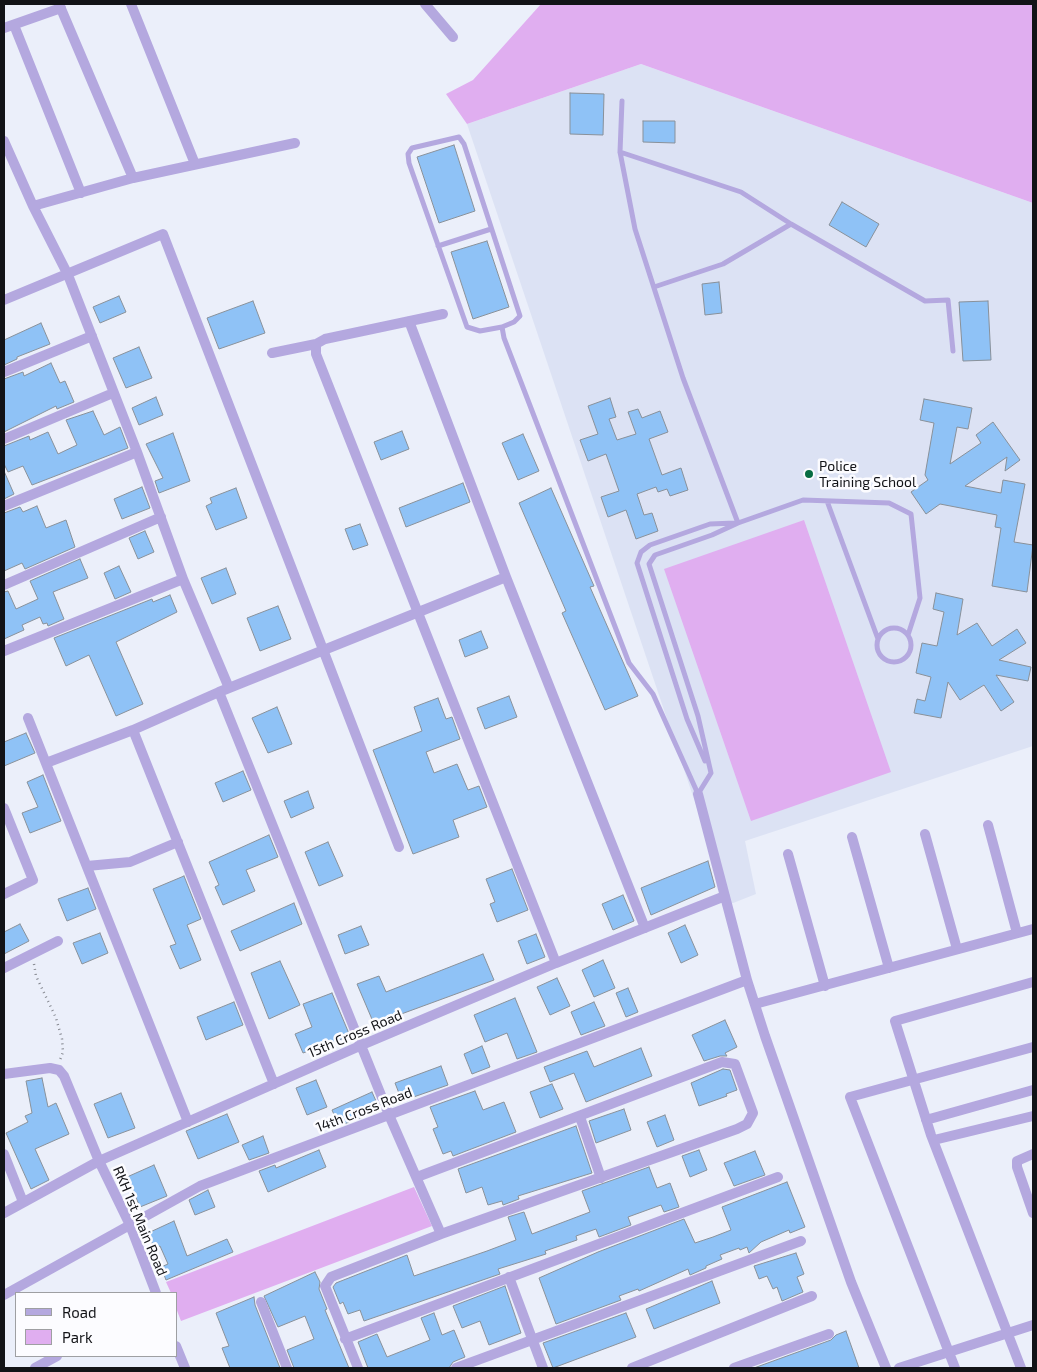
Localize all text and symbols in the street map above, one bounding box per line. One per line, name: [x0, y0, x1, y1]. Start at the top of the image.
place label: Police Training School: [819, 458, 916, 491]
marker: Police Training School: [803, 468, 815, 480]
street label: 15th Cross Road: [305, 1007, 405, 1061]
street label: 14th Cross Road: [314, 1084, 414, 1136]
street label: RKH 1st Main Road: [109, 1164, 171, 1278]
legend: [15, 1292, 178, 1357]
text: Road: [62, 1303, 97, 1321]
text: Park: [62, 1328, 93, 1346]

